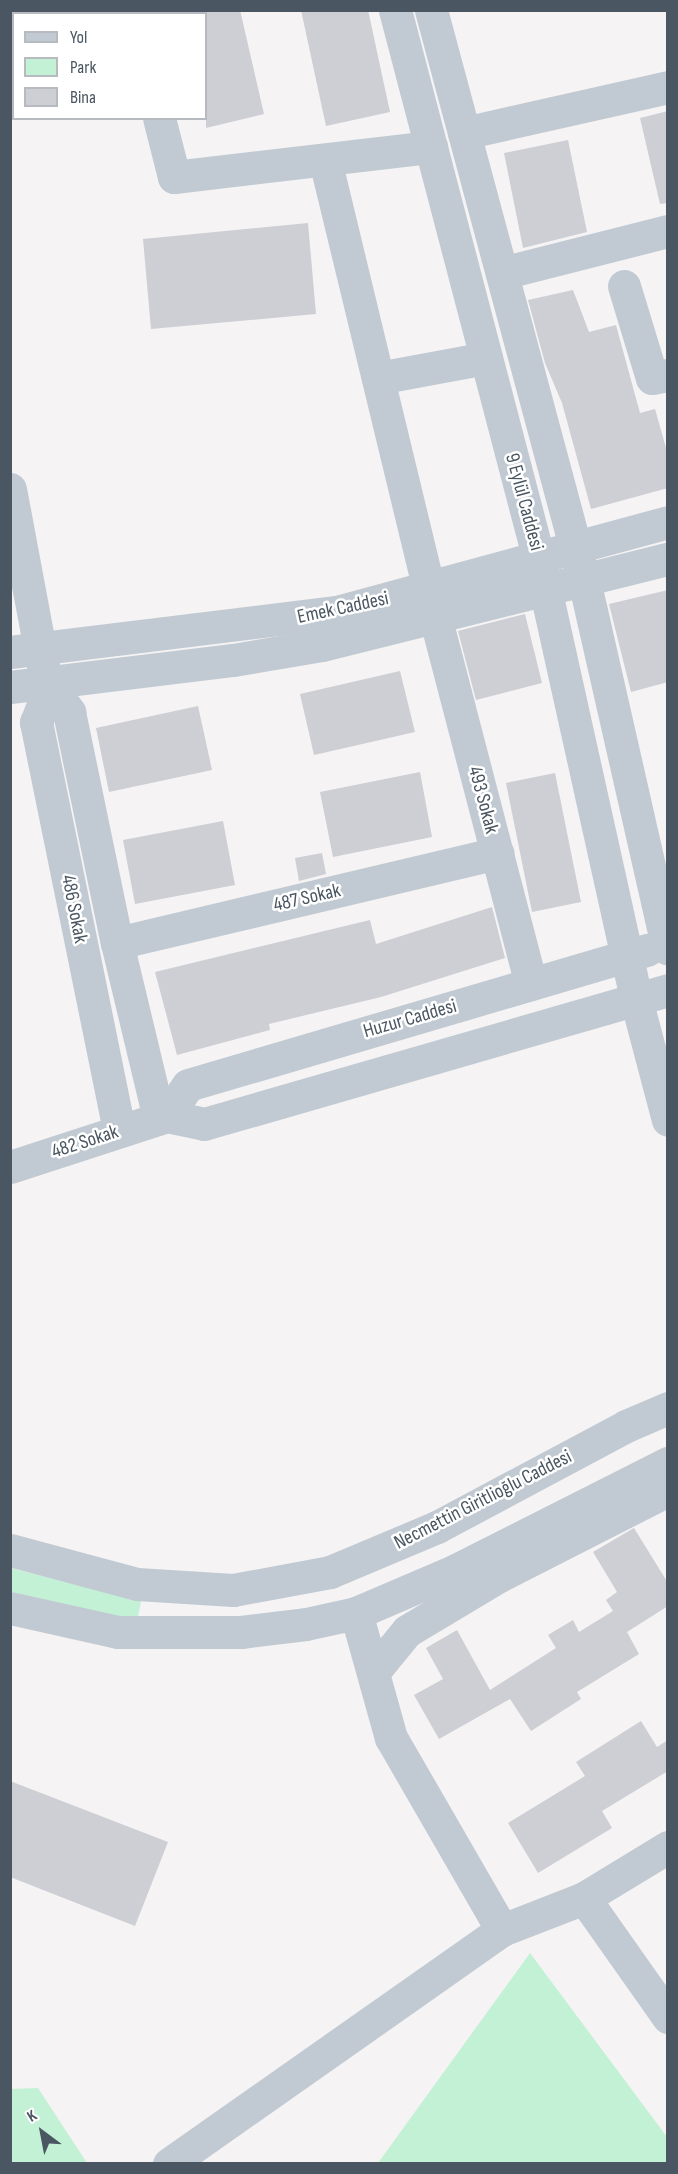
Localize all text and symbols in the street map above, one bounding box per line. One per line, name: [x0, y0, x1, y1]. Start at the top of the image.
legend: [12, 12, 207, 120]
text: Yol: [70, 27, 87, 48]
text: Park: [70, 57, 96, 78]
text: Bina: [70, 87, 96, 108]
street label: 9 Eylül Caddesi: [500, 451, 548, 553]
street label: Emek Caddesi: [295, 587, 391, 629]
street label: 493 Sokak: [463, 764, 503, 836]
street label: 486 Sokak: [56, 873, 92, 945]
street label: 487 Sokak: [271, 879, 343, 917]
street label: Huzur Caddesi: [361, 994, 459, 1044]
street label: 482 Sokak: [49, 1120, 121, 1164]
street label: Necmettin Giritlioğlu Caddesi: [390, 1445, 576, 1555]
north arrow: [12, 2102, 72, 2162]
text: K: [24, 2106, 41, 2126]

